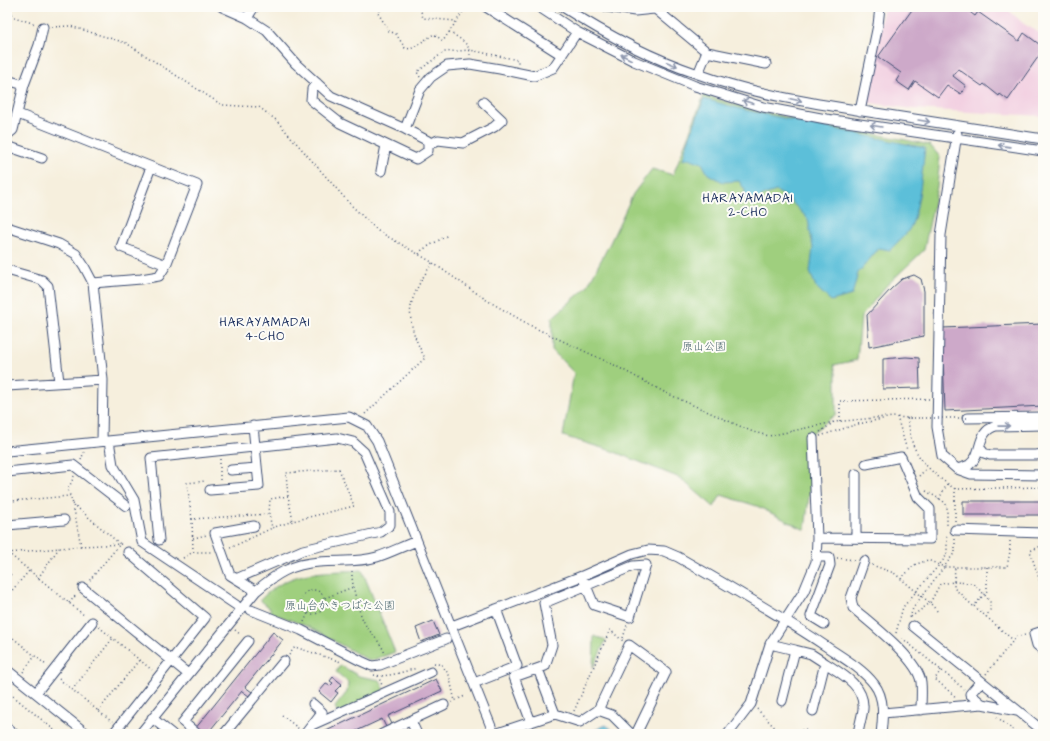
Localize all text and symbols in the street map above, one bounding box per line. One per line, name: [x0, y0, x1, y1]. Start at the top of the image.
one-way arrow: [621, 53, 633, 60]
one-way arrow: [665, 60, 677, 68]
one-way arrow: [789, 96, 802, 104]
one-way arrow: [742, 98, 755, 105]
one-way arrow: [917, 117, 930, 125]
one-way arrow: [870, 122, 883, 130]
one-way arrow: [998, 142, 1011, 150]
district label: HARAYAMADAI 2-CHO: [702, 190, 794, 221]
district label: HARAYAMADAI 4-CHO: [219, 314, 311, 345]
park label: 原山公園: [682, 339, 726, 354]
one-way arrow: [997, 422, 1010, 429]
park label: 原山台かきつばた公園: [285, 598, 395, 613]

